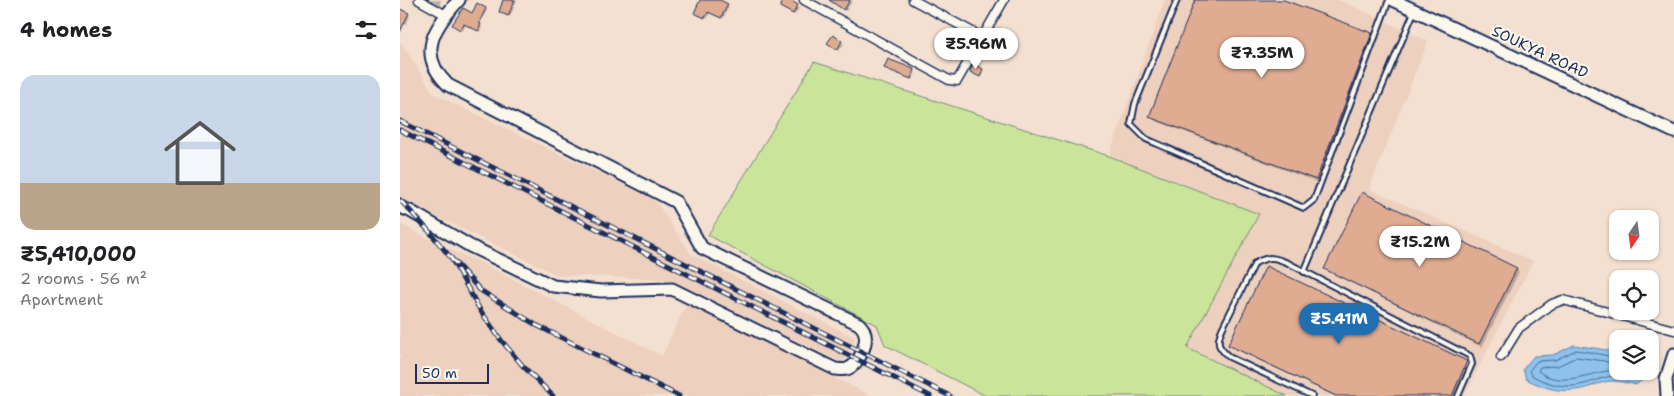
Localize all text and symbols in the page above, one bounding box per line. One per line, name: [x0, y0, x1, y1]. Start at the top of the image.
text: 4 homes: [20, 16, 112, 44]
icon: filters: [352, 16, 380, 44]
street label: SOUKYA ROAD: [1489, 21, 1592, 83]
pin: ₹5.96M: [935, 28, 1017, 70]
text: ₹5.96M: [945, 33, 1007, 54]
pin: ₹7.35M: [1221, 36, 1303, 79]
text: ₹7.35M: [1231, 42, 1293, 63]
icon: home: [155, 108, 245, 198]
north arrow: [1609, 210, 1659, 260]
map controls: [1609, 210, 1659, 380]
pin: ₹15.2M: [1379, 226, 1461, 268]
text: ₹15.2M: [1390, 231, 1450, 252]
text: ₹5,410,000: [20, 240, 137, 268]
text: 2 rooms · 56 m²: [20, 268, 147, 289]
button: locate: [1609, 270, 1659, 320]
text: Apartment: [20, 289, 103, 310]
pin: ₹5.41M: [1298, 302, 1380, 345]
text: ₹5.41M: [1310, 308, 1368, 329]
button: layers: [1609, 330, 1659, 380]
scale bar: [415, 361, 489, 384]
text: 50 m: [422, 364, 457, 382]

